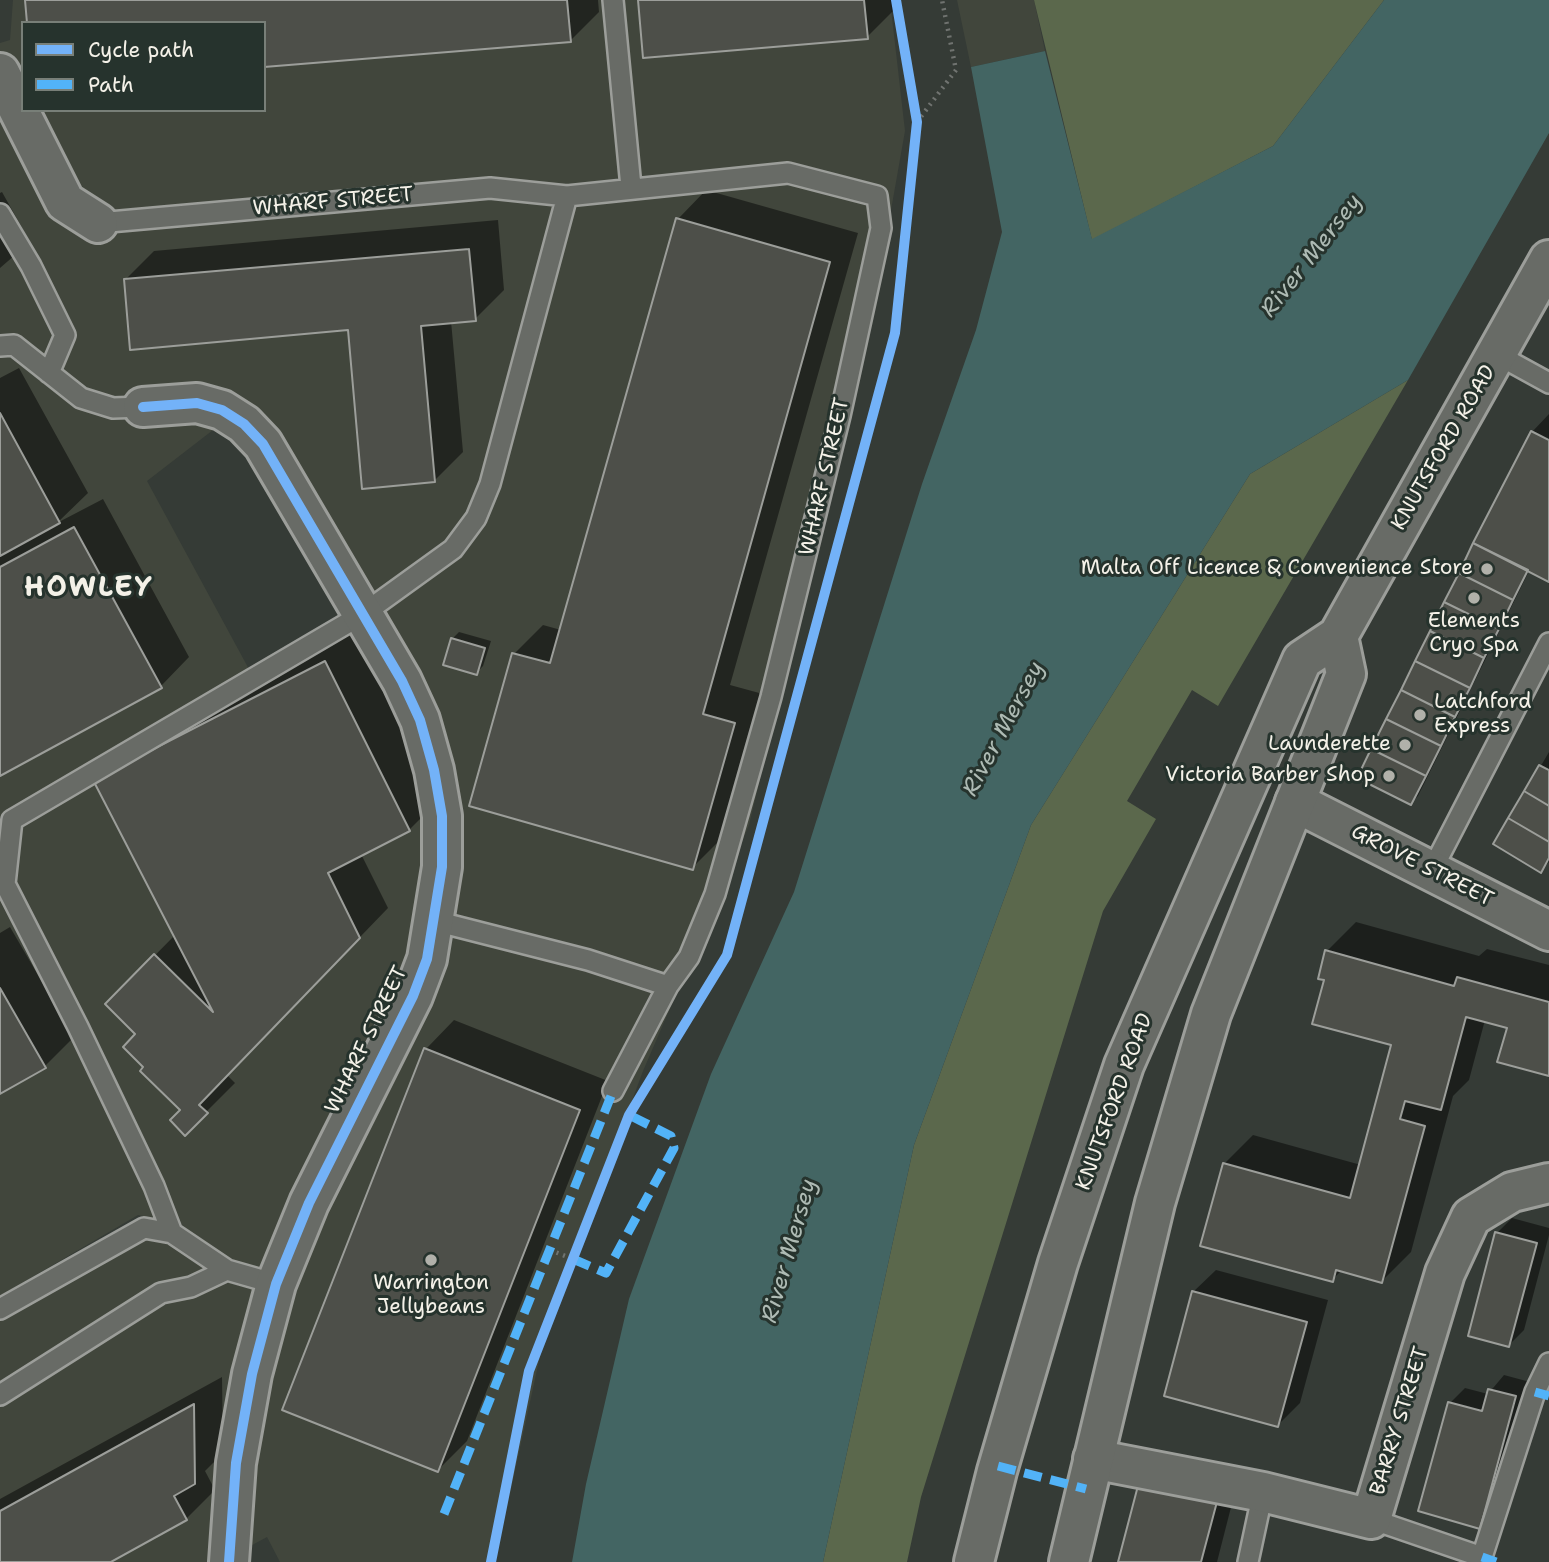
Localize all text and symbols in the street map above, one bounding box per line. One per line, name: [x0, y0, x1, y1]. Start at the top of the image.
legend: [21, 21, 266, 112]
text: Cycle path: [88, 36, 194, 64]
text: Path: [88, 71, 134, 99]
street label: WHARF STREET: [252, 182, 414, 222]
water label: River Mersey: [1255, 189, 1369, 323]
street label: KNUTSFORD ROAD: [1386, 361, 1502, 535]
street label: WHARF STREET: [795, 396, 855, 558]
place label: Malta Off Licence & Convenience Store: [1081, 556, 1473, 582]
marker: Malta Off Licence & Convenience Store: [1479, 561, 1495, 577]
district label: HOWLEY: [25, 572, 153, 606]
marker: Elements Cryo Spa: [1466, 590, 1482, 606]
place label: Elements Cryo Spa: [1428, 609, 1520, 659]
water label: River Mersey: [957, 657, 1051, 801]
place label: Latchford Express: [1434, 690, 1531, 740]
marker: Latchford Express: [1412, 707, 1428, 723]
place label: Launderette: [1268, 732, 1391, 758]
marker: Launderette: [1397, 737, 1413, 753]
place label: Victoria Barber Shop: [1165, 763, 1375, 789]
marker: Victoria Barber Shop: [1381, 768, 1397, 784]
street label: GROVE STREET: [1347, 819, 1497, 913]
street label: WHARF STREET: [320, 962, 414, 1118]
street label: KNUTSFORD ROAD: [1071, 1010, 1159, 1194]
water label: River Mersey: [756, 1176, 824, 1326]
marker: Warrington Jellybeans: [423, 1252, 439, 1268]
place label: Warrington Jellybeans: [373, 1271, 489, 1321]
street label: BARRY STREET: [1365, 1344, 1435, 1498]

